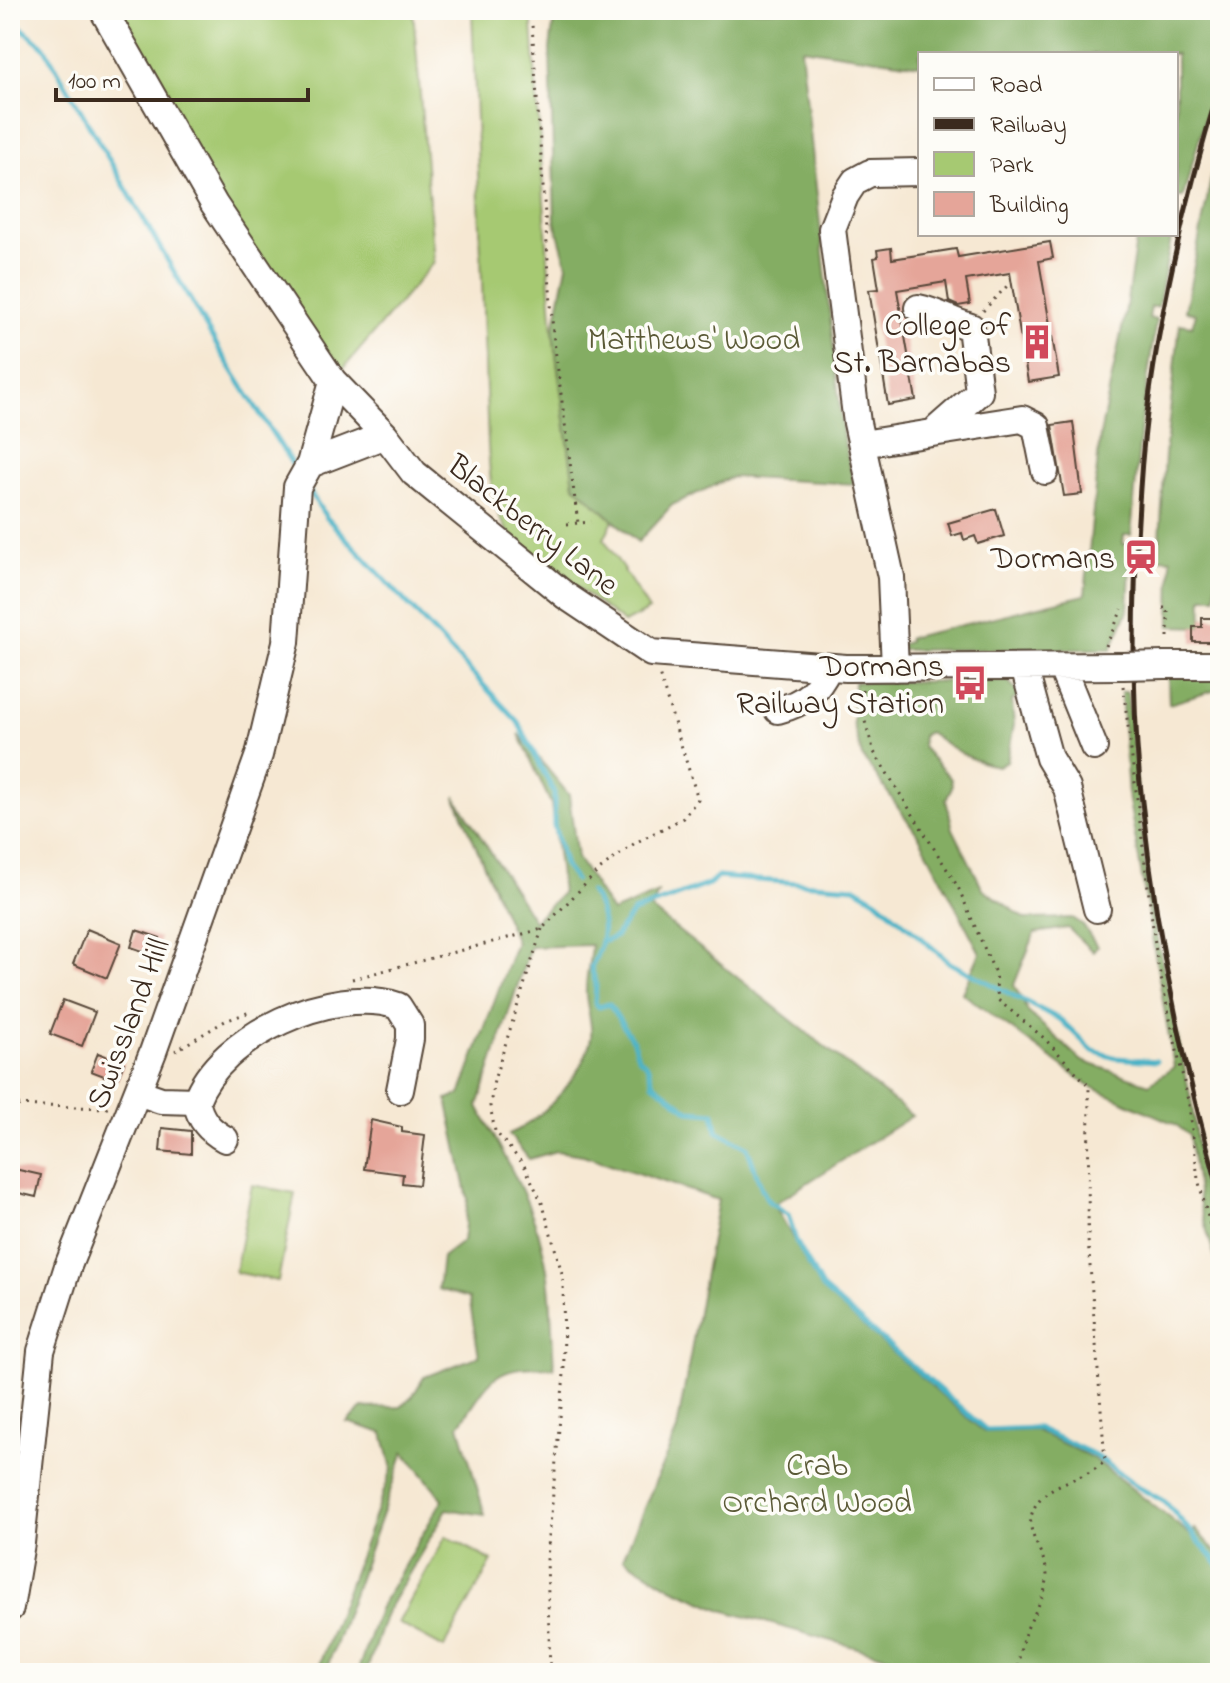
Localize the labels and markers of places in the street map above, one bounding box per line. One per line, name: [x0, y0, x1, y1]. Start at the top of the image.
place label: College of St. Barnabas: [833, 304, 1011, 388]
building icon: College of St. Barnabas: [1018, 323, 1056, 361]
place label: Dormans: [990, 537, 1115, 584]
station icon: Dormans: [1122, 538, 1160, 576]
place label: Dormans Railway Station: [736, 645, 944, 729]
bus stop icon: Dormans Railway Station: [951, 664, 989, 702]

